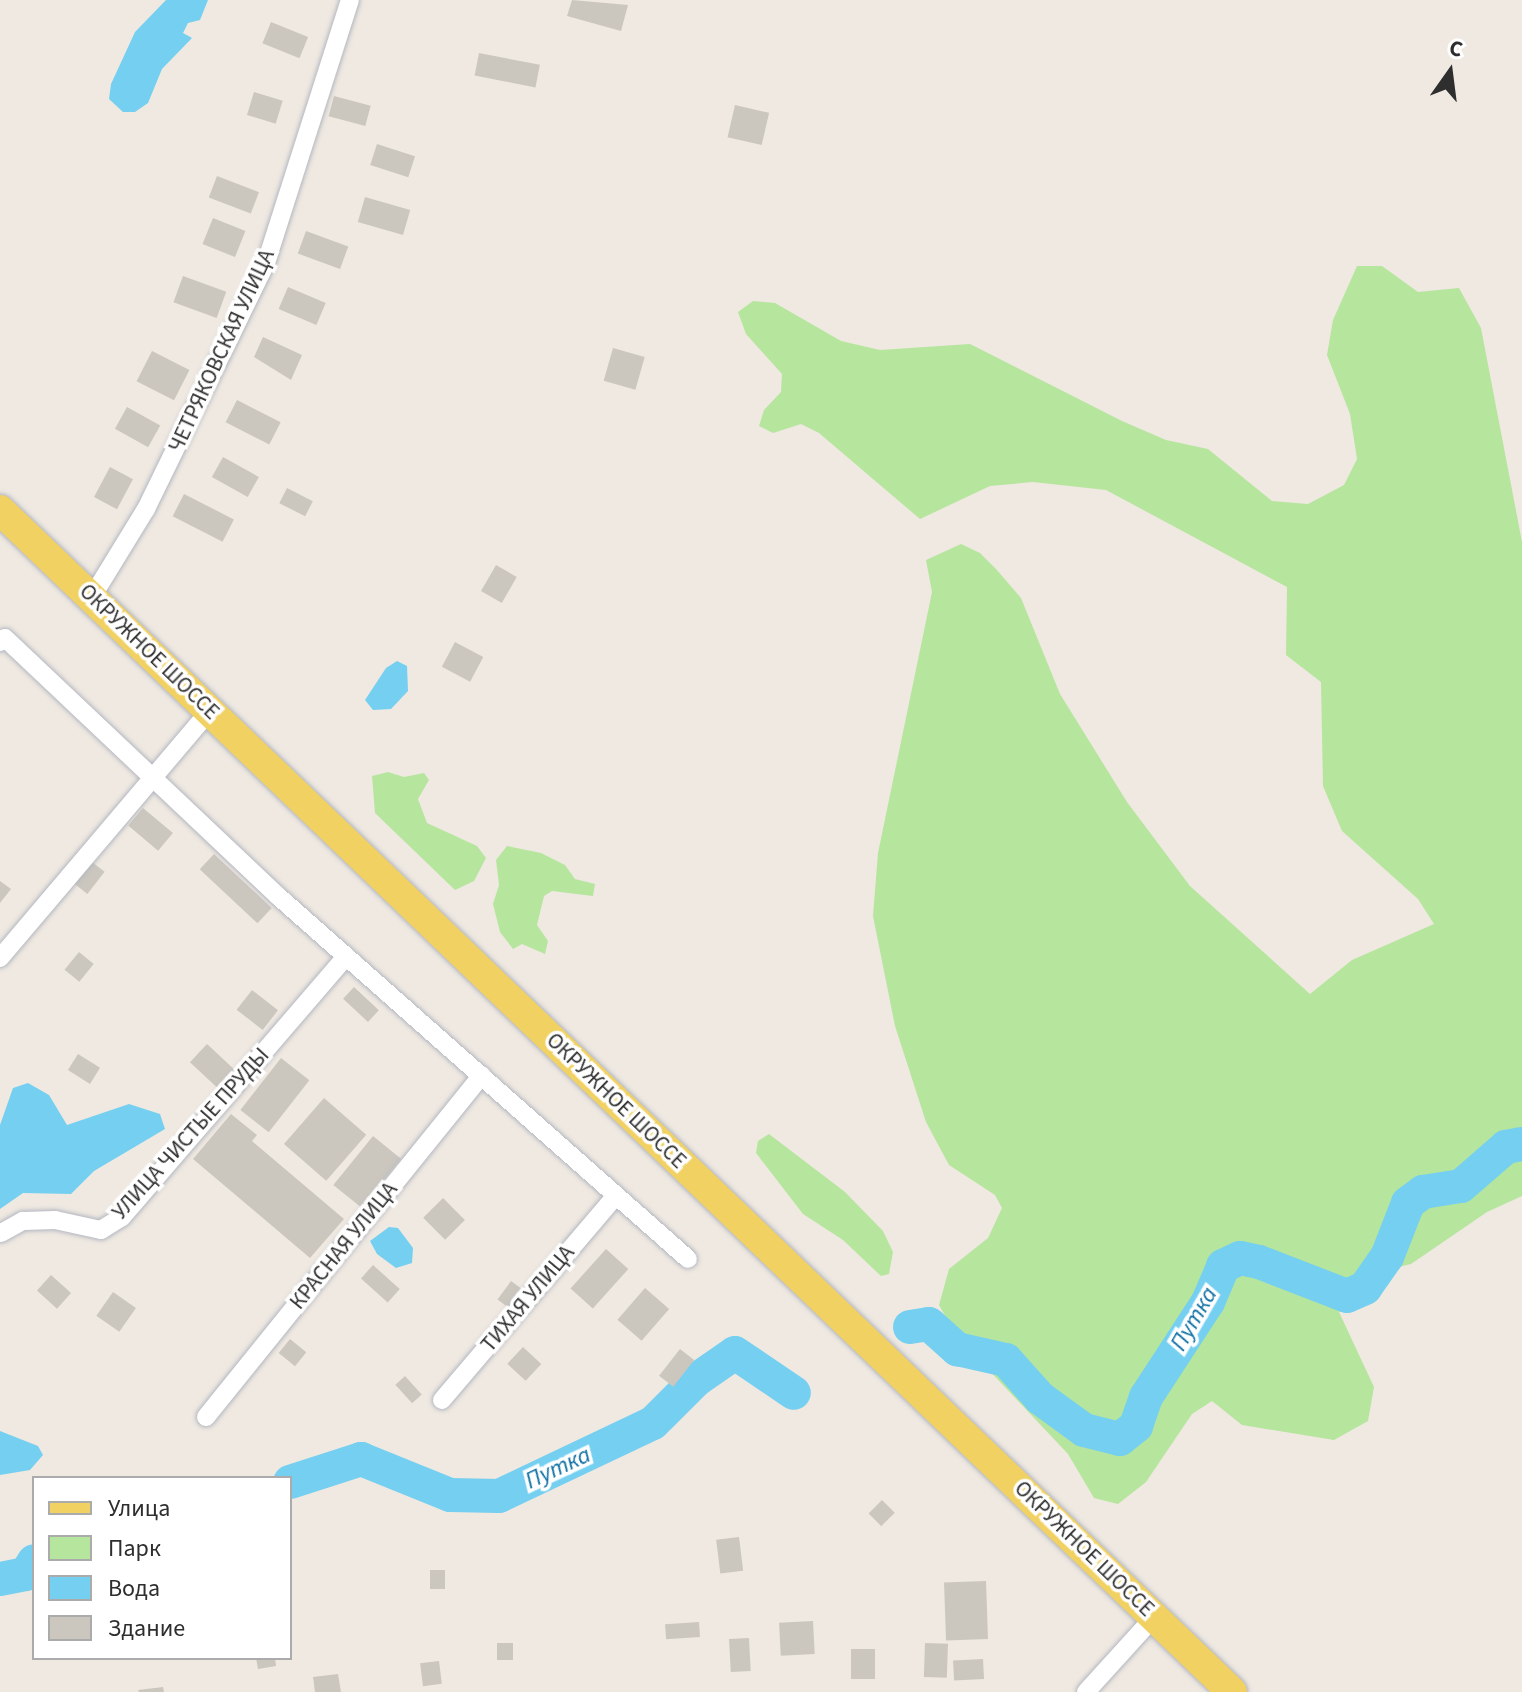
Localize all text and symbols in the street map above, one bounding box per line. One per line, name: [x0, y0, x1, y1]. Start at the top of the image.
north arrow: [1410, 32, 1490, 112]
text: С: [1446, 32, 1466, 66]
street label: ЧЕТРЯКОВСКАЯ УЛИЦА: [163, 245, 281, 457]
street label: ОКРУЖНОЕ ШОССЕ: [74, 579, 224, 725]
street label: ОКРУЖНОЕ ШОССЕ: [541, 1028, 691, 1174]
street label: УЛИЦА ЧИСТЫЕ ПРУДЫ: [107, 1043, 275, 1225]
street label: КРАСНАЯ УЛИЦА: [285, 1177, 403, 1315]
street label: ТИХАЯ УЛИЦА: [476, 1240, 580, 1358]
water label: Путка: [1164, 1282, 1224, 1356]
water label: Путка: [521, 1440, 595, 1496]
legend: [32, 1476, 292, 1660]
street label: ОКРУЖНОЕ ШОССЕ: [1009, 1476, 1159, 1622]
text: Улица: [108, 1491, 170, 1526]
text: Парк: [108, 1531, 161, 1566]
text: Вода: [108, 1571, 160, 1606]
text: Здание: [108, 1611, 185, 1646]

